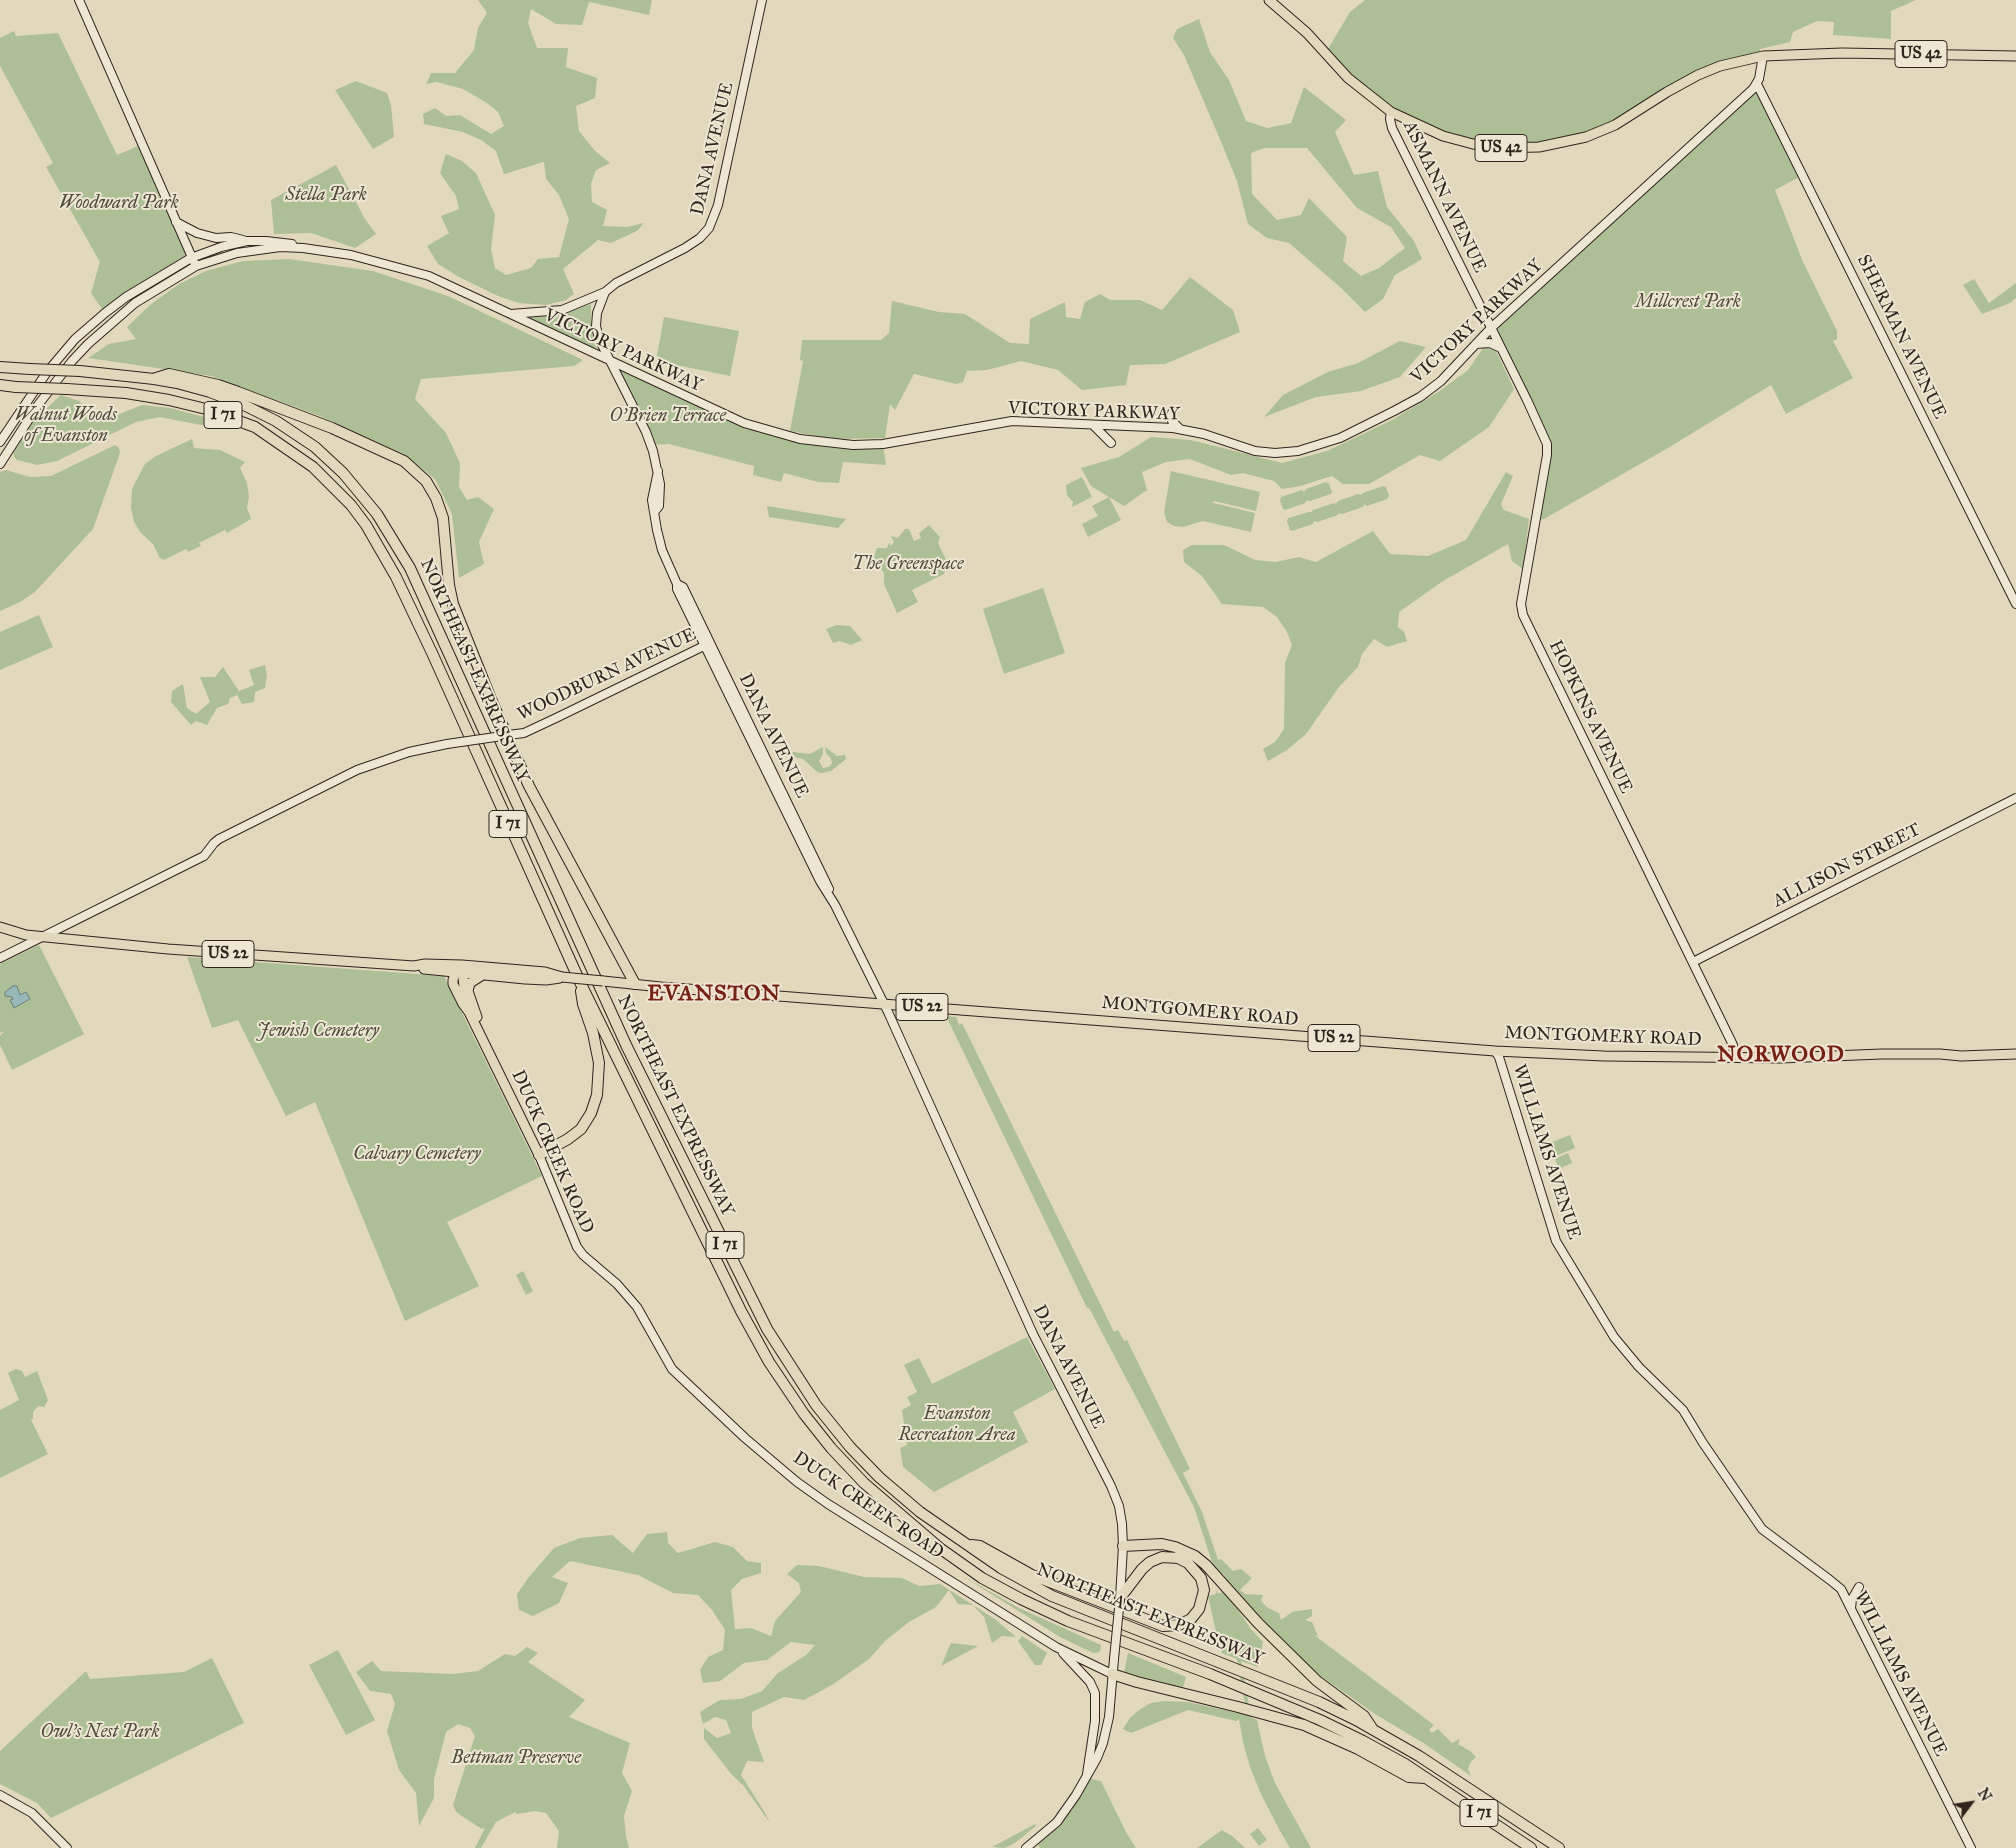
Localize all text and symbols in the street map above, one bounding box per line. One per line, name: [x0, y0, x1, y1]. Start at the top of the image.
road number: US 42: [1895, 41, 1947, 68]
street label: DANA AVENUE: [687, 80, 739, 218]
street label: ASMANN AVENUE: [1398, 118, 1490, 276]
road number: US 42: [1475, 134, 1527, 162]
park label: Stella Park: [285, 185, 367, 207]
park label: Woodward Park: [59, 193, 179, 215]
street label: SHERMAN AVENUE: [1852, 251, 1950, 423]
street label: VICTORY PARKWAY: [1407, 255, 1547, 389]
park label: Millcrest Park: [1635, 292, 1741, 314]
street label: VICTORY PARKWAY: [540, 305, 706, 397]
street label: VICTORY PARKWAY: [1008, 398, 1180, 426]
road number: I 71: [204, 402, 242, 428]
park label: Walnut Woods of Evanston: [15, 405, 117, 448]
park label: O’Brien Terrace: [610, 406, 726, 428]
park label: The Greenspace: [852, 554, 964, 576]
street label: NORTHEAST EXPRESSWAY: [415, 555, 533, 787]
street label: WOODBURN AVENUE: [514, 624, 700, 726]
street label: HOPKINS AVENUE: [1544, 637, 1636, 797]
street label: DANA AVENUE: [734, 670, 812, 802]
road number: I 71: [489, 811, 527, 838]
street label: ALLISON STREET: [1770, 819, 1924, 913]
road number: US 22: [202, 941, 254, 968]
district label: EVANSTON: [646, 982, 782, 1008]
street label: NORTHEAST EXPRESSWAY: [612, 992, 738, 1220]
street label: MONTGOMERY ROAD: [1101, 993, 1299, 1031]
road number: US 22: [896, 994, 948, 1020]
park label: Jewish Cemetery: [257, 1021, 379, 1043]
street label: MONTGOMERY ROAD: [1504, 1023, 1702, 1051]
road number: US 22: [1308, 1024, 1360, 1052]
district label: NORWOOD: [1716, 1043, 1846, 1069]
street label: WILLIAMS AVENUE: [1508, 1062, 1584, 1242]
street label: DUCK CREEK ROAD: [506, 1067, 598, 1237]
park label: Calvary Cemetery: [353, 1144, 481, 1166]
road number: I 71: [706, 1232, 744, 1258]
street label: DANA AVENUE: [1028, 1302, 1108, 1432]
park label: Evanston Recreation Area: [898, 1404, 1016, 1446]
street label: DUCK CREEK ROAD: [789, 1448, 947, 1564]
street label: NORTHEAST EXPRESSWAY: [1033, 1559, 1267, 1671]
street label: WILLIAMS AVENUE: [1849, 1588, 1951, 1760]
park label: Owl's Nest Park: [41, 1722, 159, 1744]
park label: Bettman Preserve: [451, 1748, 581, 1770]
north arrow: [1946, 1778, 1996, 1828]
text: N: [1974, 1786, 1995, 1804]
road number: I 71: [1460, 1800, 1498, 1826]

